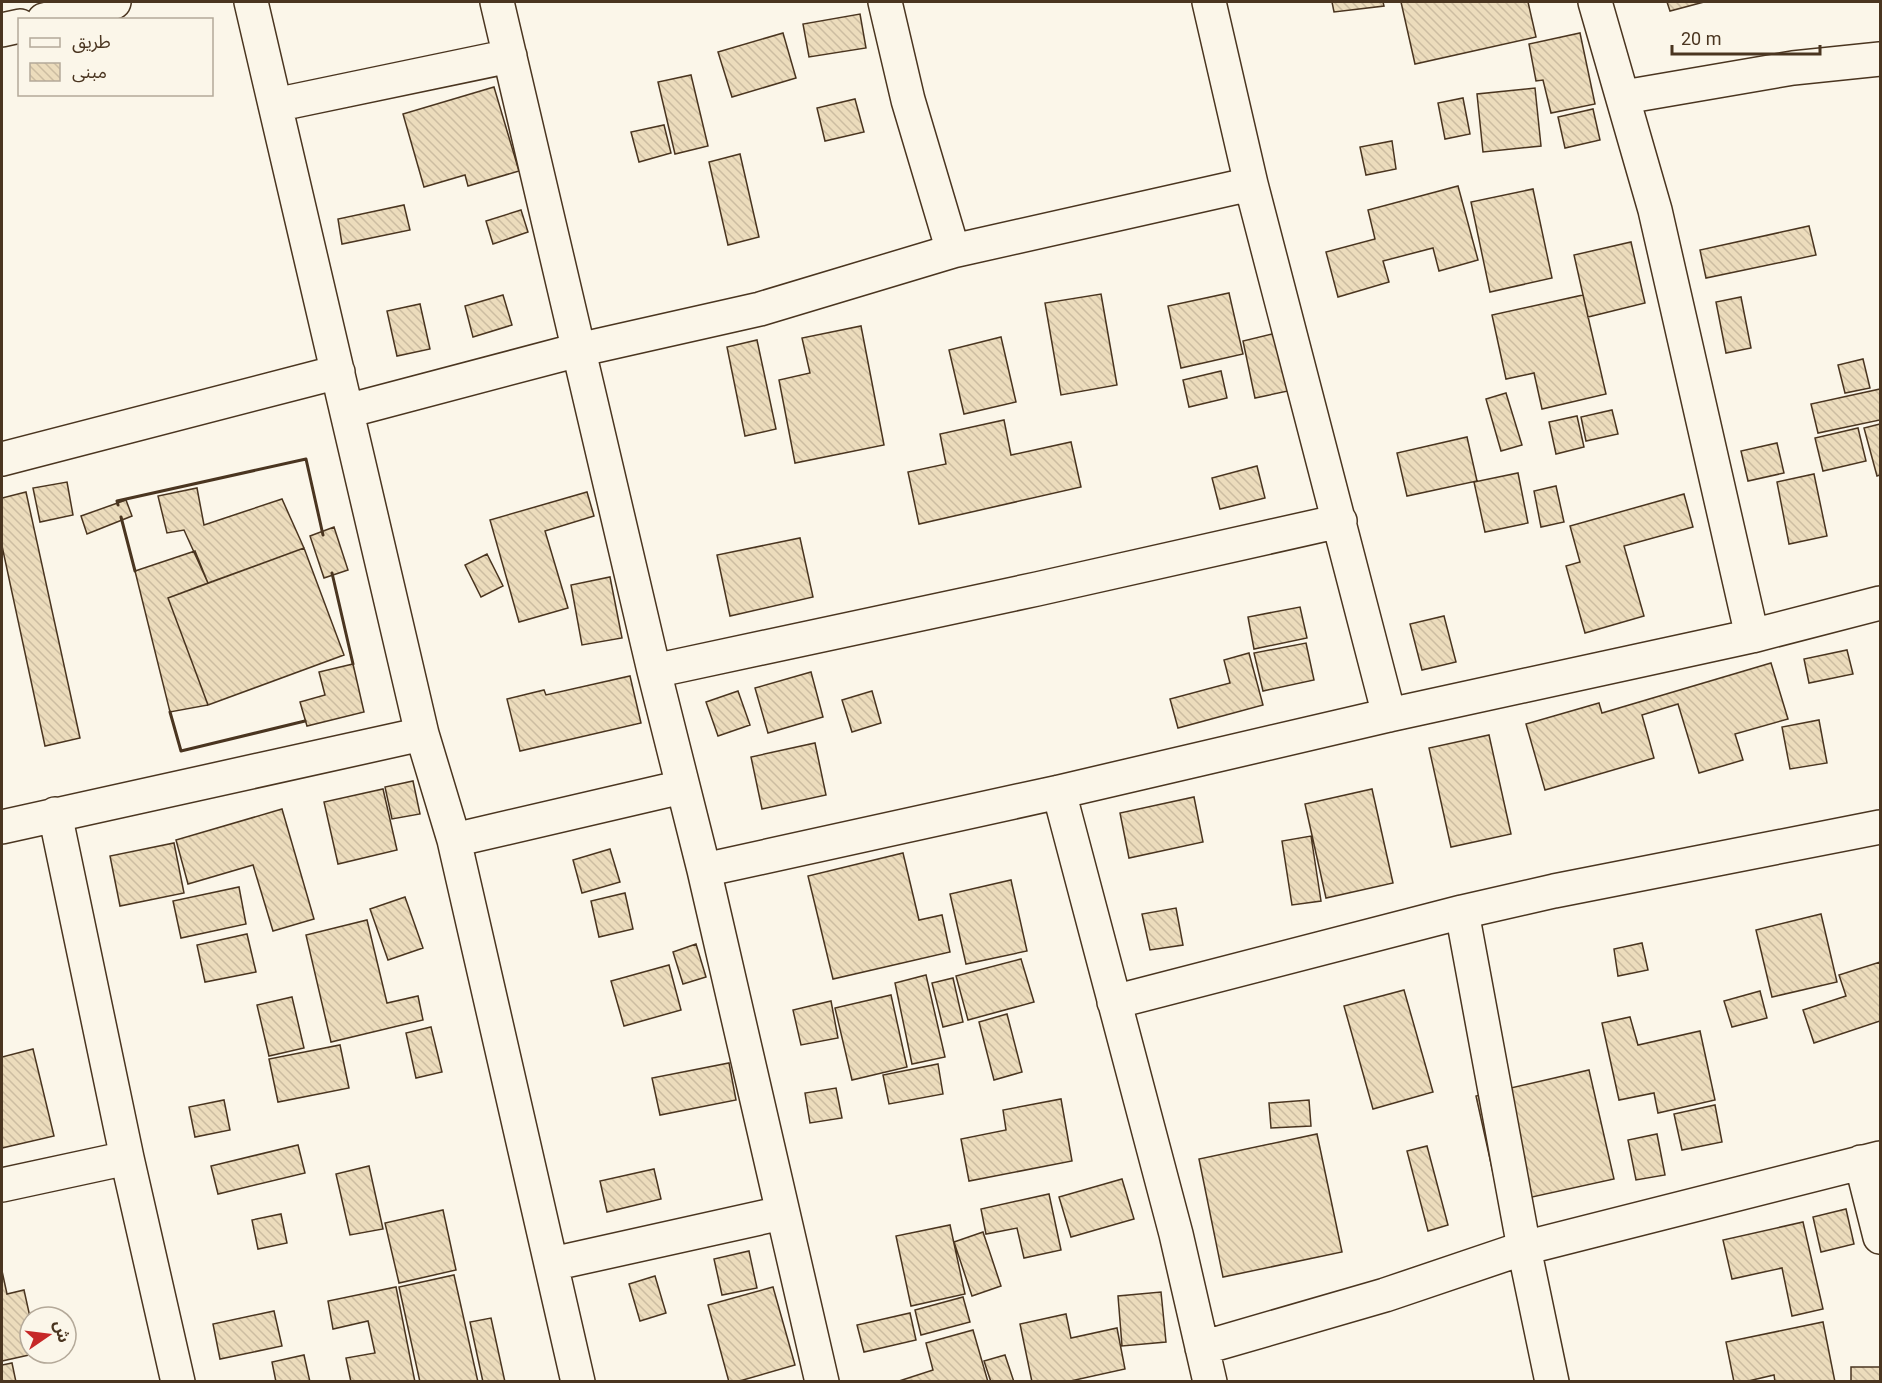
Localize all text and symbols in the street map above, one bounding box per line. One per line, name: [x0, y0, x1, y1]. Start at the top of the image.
legend: [18, 18, 213, 96]
scale bar: [1672, 18, 1820, 56]
text: 20 m: [1681, 28, 1721, 49]
text: طريق: [72, 31, 111, 53]
text: مبنى: [72, 61, 107, 83]
north arrow: [18, 1305, 78, 1365]
text: ش: [50, 1319, 74, 1345]

